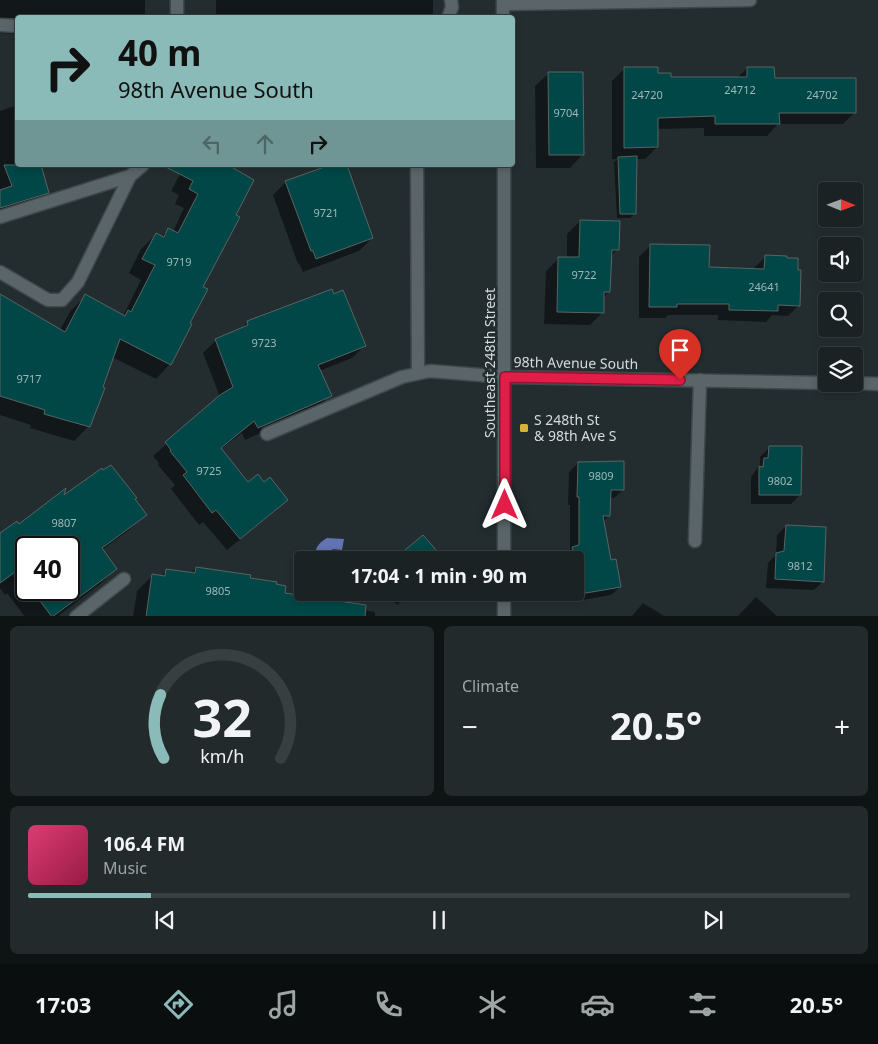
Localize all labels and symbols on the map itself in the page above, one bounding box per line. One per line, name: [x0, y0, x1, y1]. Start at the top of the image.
house number: 24712: [724, 82, 756, 97]
house number: 24720: [631, 87, 663, 102]
house number: 24702: [806, 87, 838, 102]
house number: 9704: [553, 105, 579, 120]
north arrow: [818, 182, 862, 228]
house number: 9721: [313, 205, 339, 220]
house number: 9719: [166, 254, 192, 269]
house number: 9722: [571, 267, 597, 282]
house number: 24641: [748, 279, 780, 294]
street label: Southeast 248th Street: [480, 288, 499, 438]
pin: [659, 329, 701, 380]
house number: 9723: [251, 335, 277, 350]
street label: 98th Avenue South: [514, 352, 639, 373]
house number: 9717: [16, 371, 42, 386]
place label: S 248th St & 98th Ave S: [534, 410, 617, 445]
marker: S 248th St & 98th Ave S: [518, 422, 530, 434]
house number: 9725: [196, 463, 222, 478]
house number: 9809: [588, 468, 614, 483]
house number: 9802: [767, 473, 793, 488]
position arrow: [478, 478, 530, 530]
house number: 9807: [51, 515, 77, 530]
speed limit sign: 40: [15, 536, 80, 601]
house number: 9812: [787, 558, 813, 573]
house number: 9805: [205, 583, 231, 598]

